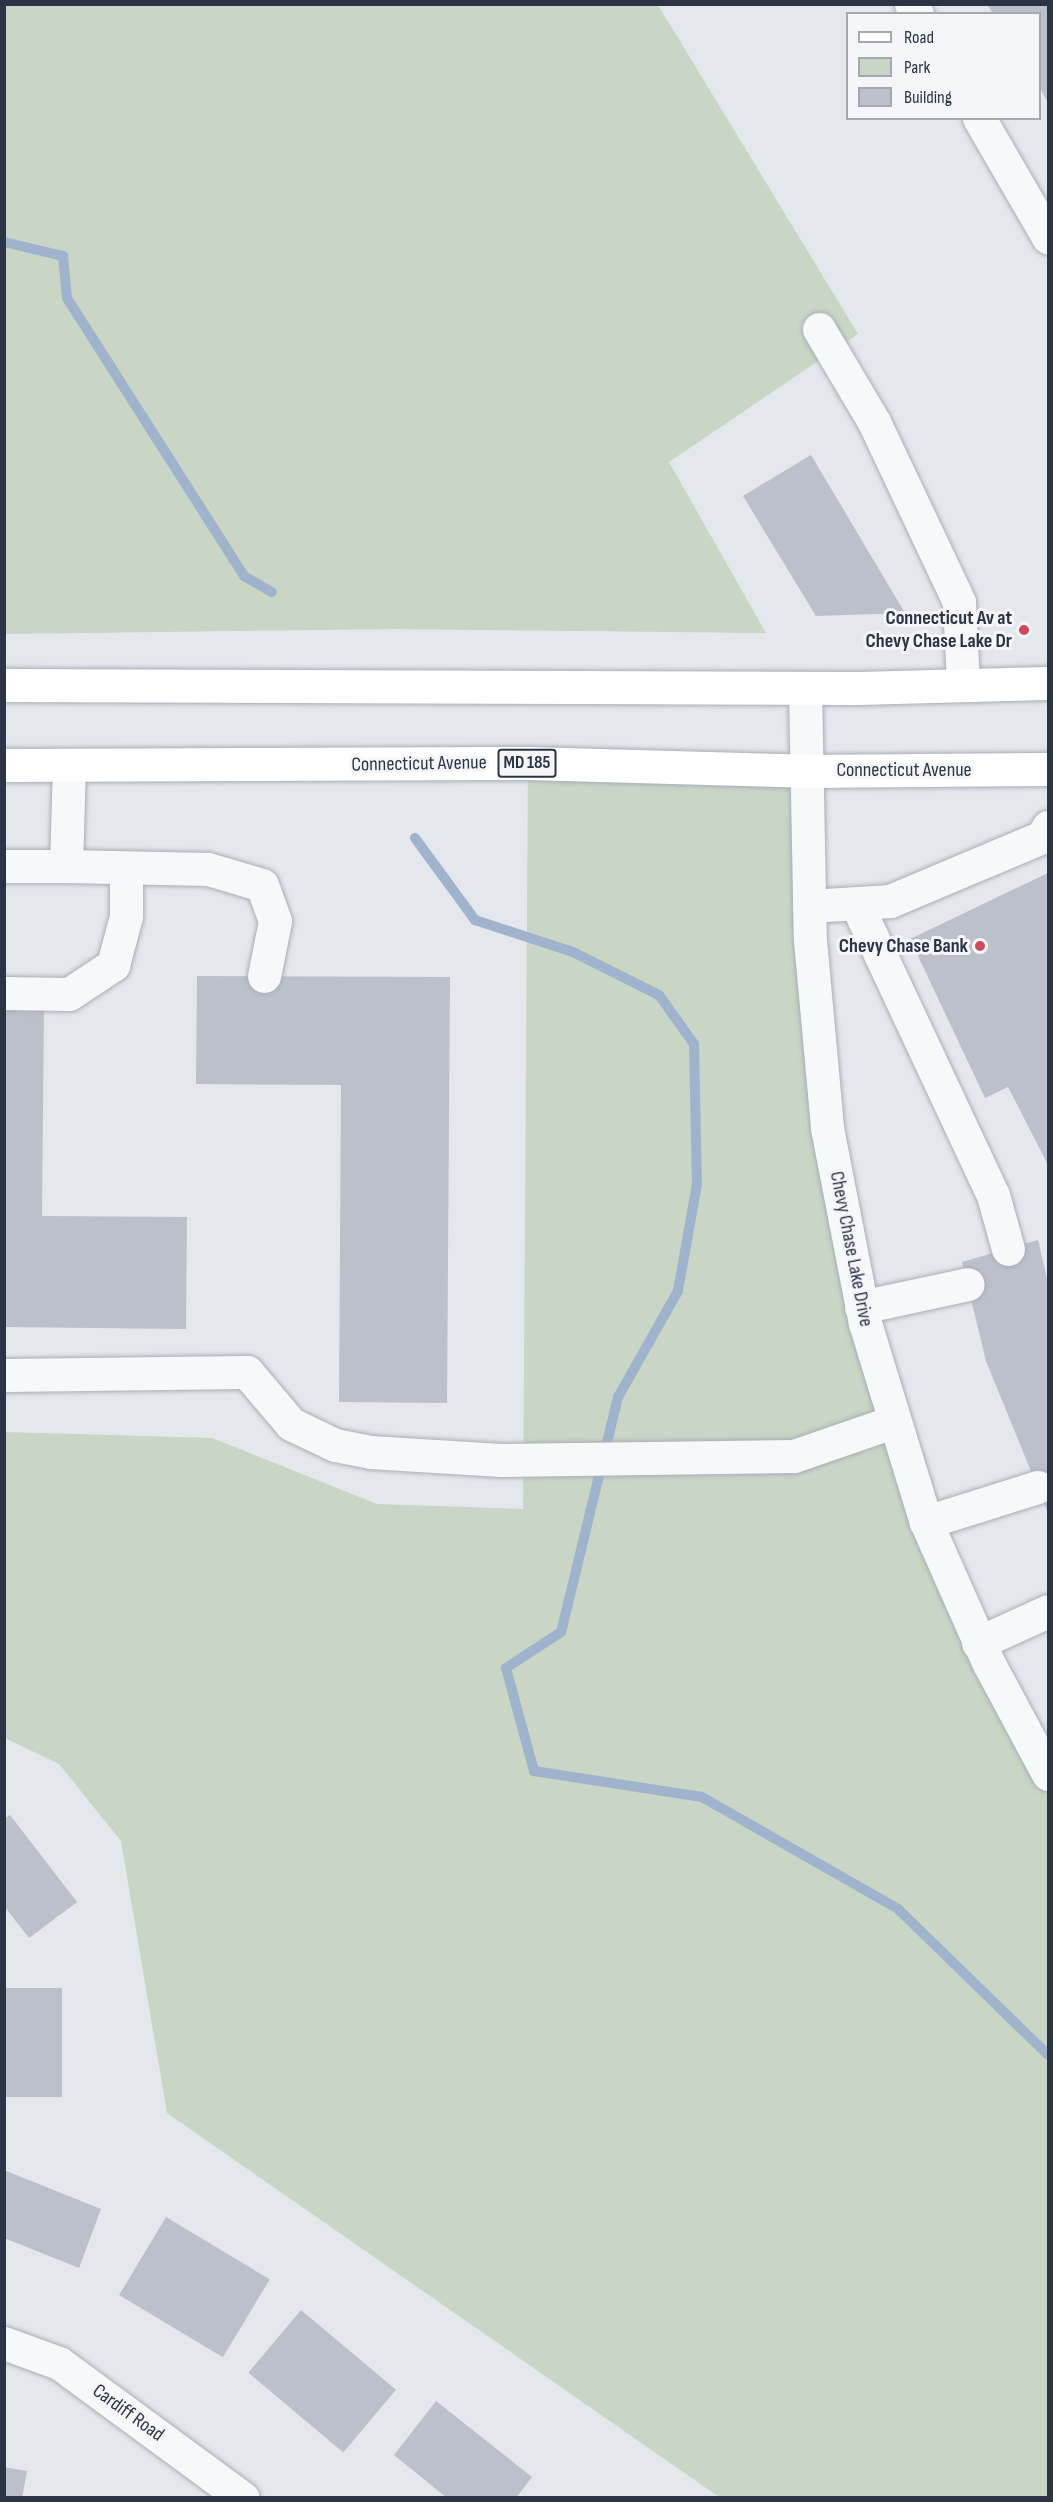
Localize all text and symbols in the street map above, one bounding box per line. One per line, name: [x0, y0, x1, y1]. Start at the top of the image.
legend: [846, 12, 1041, 120]
text: Road: [904, 27, 934, 48]
text: Park: [904, 57, 930, 78]
text: Building: [904, 87, 952, 108]
place label: Connecticut Av at Chevy Chase Lake Dr: [866, 606, 1012, 653]
marker: Connecticut Av at Chevy Chase Lake Dr: [1017, 623, 1031, 637]
road number: MD 185: [497, 748, 557, 778]
street label: Connecticut Avenue: [351, 751, 487, 777]
street label: Connecticut Avenue: [836, 758, 972, 782]
place label: Chevy Chase Bank: [839, 934, 968, 958]
marker: Chevy Chase Bank: [973, 939, 987, 953]
street label: Chevy Chase Lake Drive: [824, 1169, 878, 1329]
street label: Cardiff Road: [88, 2379, 168, 2447]

